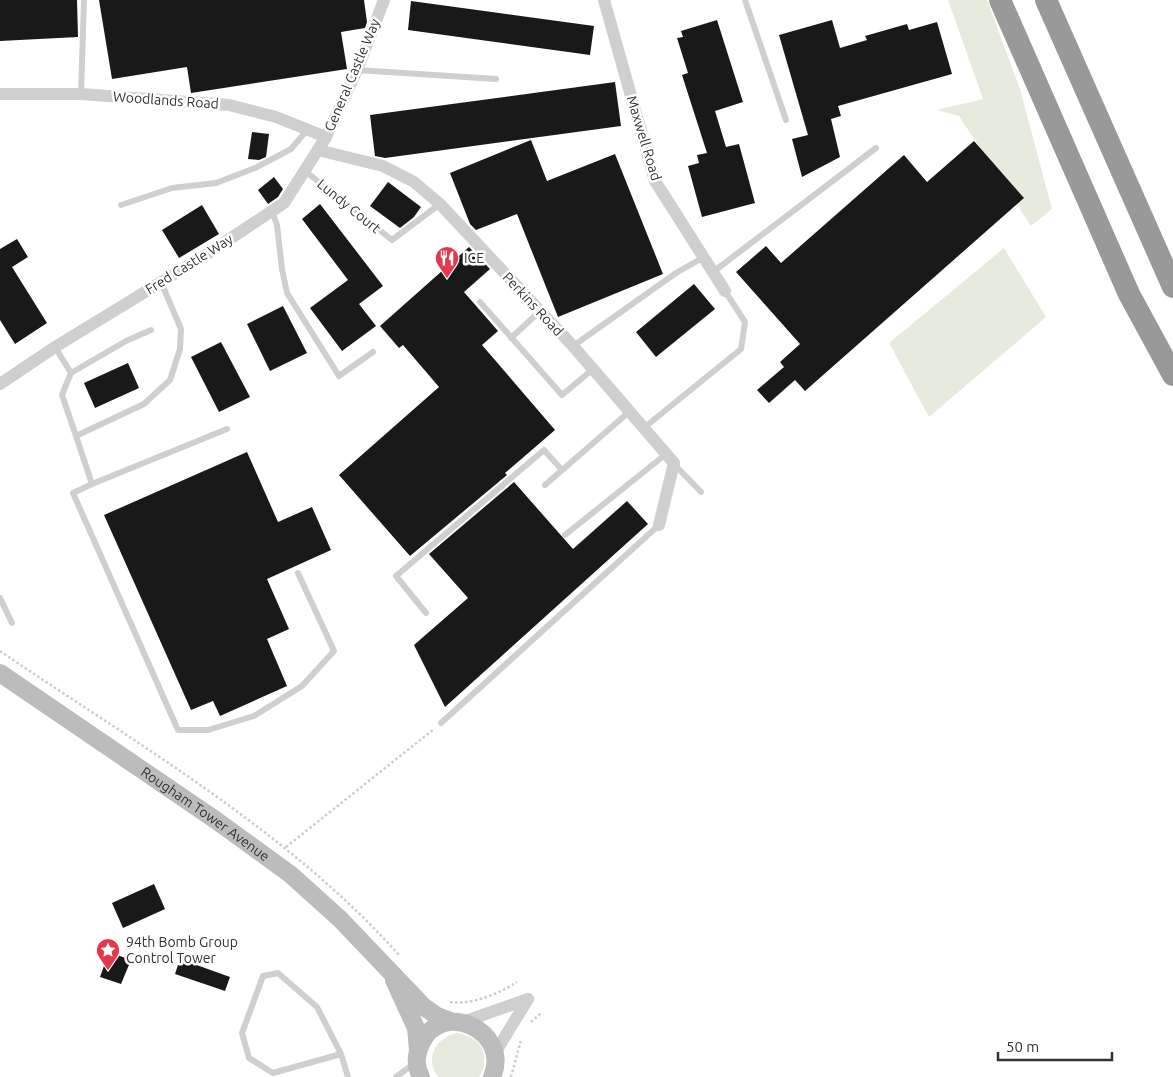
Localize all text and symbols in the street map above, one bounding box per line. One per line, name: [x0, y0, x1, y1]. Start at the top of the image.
street label: General Castle Way: [321, 16, 383, 134]
street label: Woodlands Road: [113, 88, 219, 112]
street label: Maxwell Road: [624, 94, 664, 182]
street label: Lundy Court: [314, 176, 384, 237]
street label: Fred Castle Way: [142, 231, 236, 297]
restaurant icon: ICE: [434, 245, 460, 279]
place label: ICE: [464, 250, 484, 266]
street label: Perkins Road: [499, 269, 567, 339]
street label: Rougham Tower Avenue: [138, 764, 273, 864]
place label: 94th Bomb Group Control Tower: [126, 934, 238, 966]
place icon: 94th Bomb Group Control Tower: [95, 937, 121, 971]
scale bar: [998, 1030, 1112, 1062]
text: 50 m: [1006, 1038, 1039, 1055]

